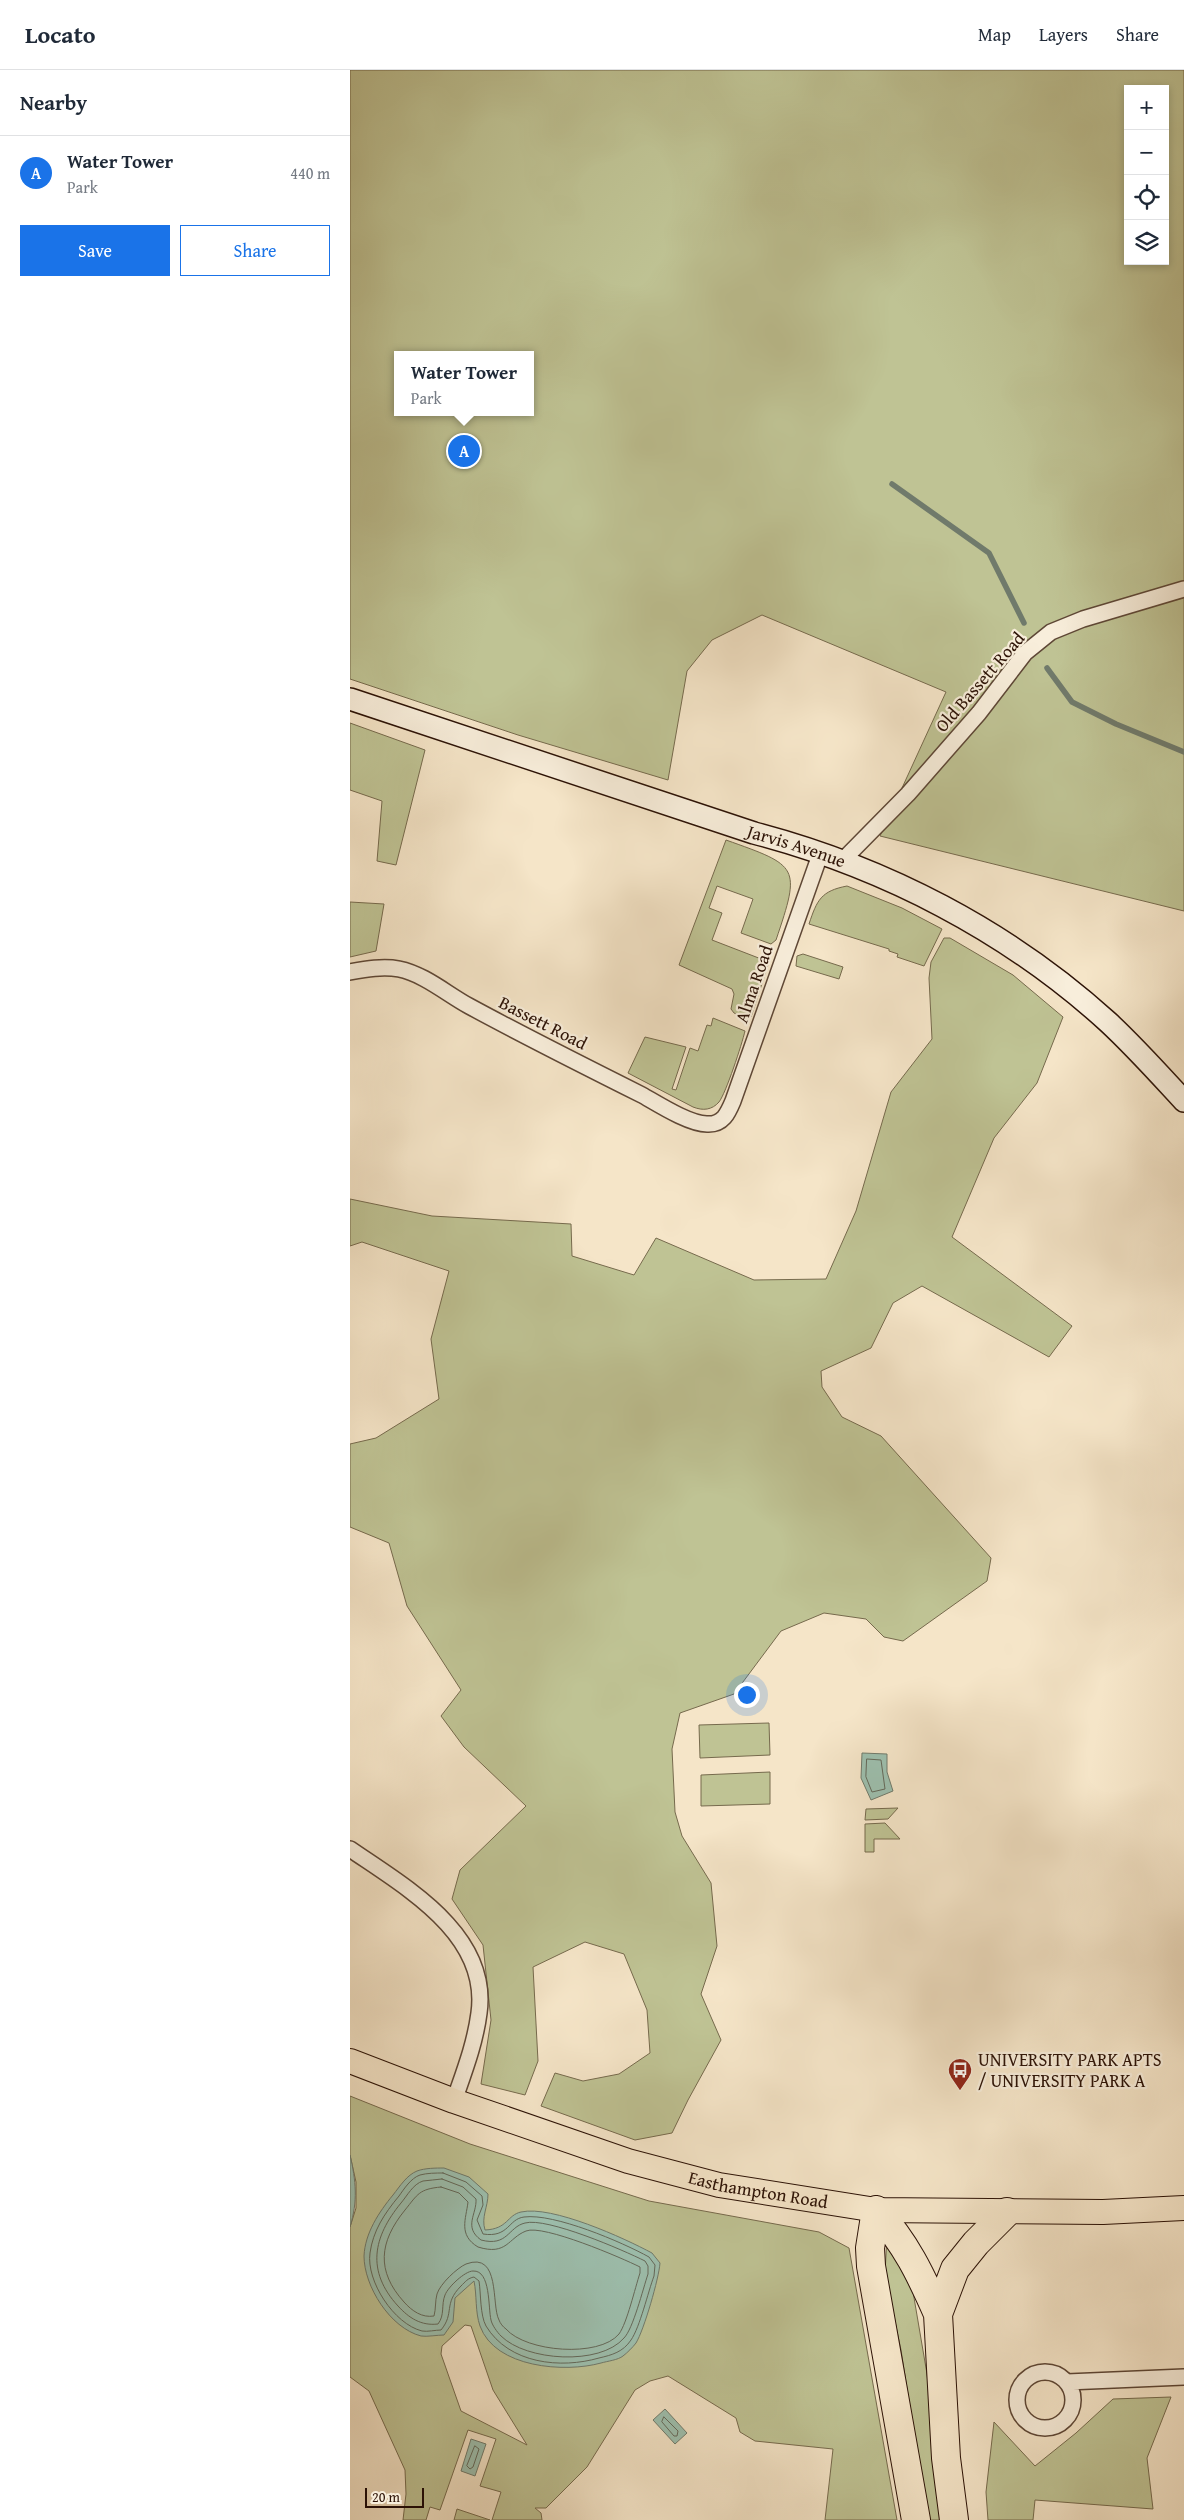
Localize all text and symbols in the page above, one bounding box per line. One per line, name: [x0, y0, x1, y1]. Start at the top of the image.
text: Locato: [25, 17, 96, 52]
text: Map: [978, 21, 1011, 48]
text: Layers: [1039, 21, 1088, 48]
text: Share: [1116, 21, 1159, 48]
map controls: [1124, 85, 1169, 265]
button: +: [1124, 85, 1169, 130]
text: Nearby: [20, 87, 87, 118]
button: −: [1124, 130, 1169, 175]
text: Water Tower: [67, 147, 173, 175]
text: A: [31, 161, 41, 185]
text: 440 m: [290, 161, 330, 185]
text: Park: [67, 175, 98, 199]
button: locate: [1124, 175, 1169, 220]
button: layers: [1124, 220, 1169, 265]
button: Save: [20, 225, 170, 276]
button: Share: [180, 225, 330, 276]
popup: [394, 351, 534, 416]
text: Water Tower: [411, 358, 517, 386]
text: Park: [411, 386, 442, 410]
pin: A: [448, 432, 480, 470]
street label: Old Bassett Road: [928, 625, 1031, 738]
street label: Jarvis Avenue: [742, 817, 850, 874]
street label: Alma Road: [728, 941, 780, 1026]
street label: Bassett Road: [494, 989, 592, 1057]
your location: [734, 1682, 760, 1708]
place label: UNIVERSITY PARK APTS / UNIVERSITY PARK A: [978, 2046, 1162, 2094]
bus stop icon: UNIVERSITY PARK APTS / UNIVERSITY PARK A: [947, 2057, 973, 2091]
street label: Easthampton Road: [685, 2163, 830, 2215]
scale bar: [365, 2485, 424, 2508]
text: 20 m: [372, 2487, 400, 2507]

